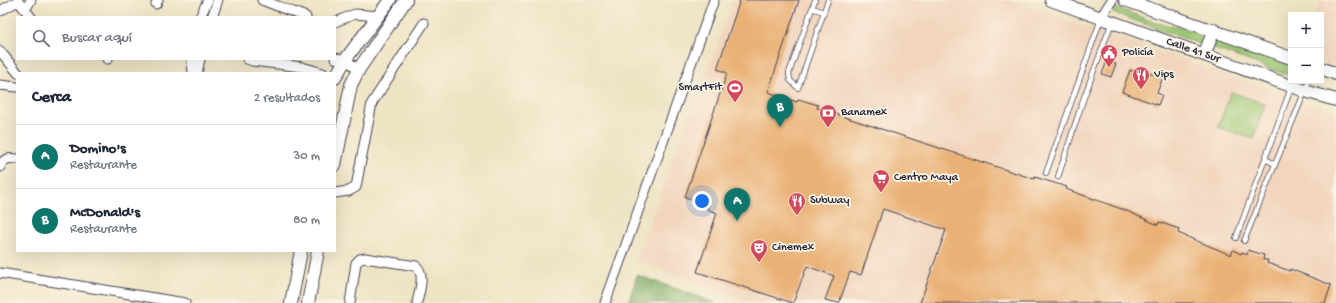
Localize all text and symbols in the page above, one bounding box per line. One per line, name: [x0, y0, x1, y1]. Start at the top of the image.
map controls: [1288, 12, 1324, 84]
button: +: [1288, 12, 1324, 48]
search box: [16, 16, 336, 60]
icon: search: [30, 27, 52, 49]
text: Buscar aquí: [62, 29, 132, 47]
street label: Calle 41 Sur: [1164, 35, 1224, 67]
public building icon: Policía: [1099, 43, 1119, 68]
place label: Policía: [1121, 46, 1154, 60]
button: −: [1288, 48, 1324, 84]
restaurant icon: Vips: [1131, 65, 1151, 90]
place label: Vips: [1153, 68, 1174, 82]
sports icon: SmartFit: [725, 78, 745, 103]
place label: SmartFit: [678, 81, 723, 95]
text: Cerca: [32, 88, 71, 108]
text: 2 resultados: [254, 91, 320, 106]
pin: B: [767, 94, 793, 127]
bank icon: Banamex: [818, 103, 838, 128]
place label: Banamex: [840, 106, 888, 120]
text: Domino's: [70, 140, 126, 158]
text: A: [41, 149, 49, 164]
text: 30 m: [294, 149, 320, 164]
text: Restaurante: [70, 158, 137, 173]
supermarket icon: Centro Maya: [871, 168, 891, 193]
place label: Centro Maya: [894, 171, 959, 185]
pin: A: [724, 188, 750, 221]
your location: [692, 191, 712, 211]
restaurant icon: Subway: [787, 191, 807, 216]
place label: Subway: [810, 194, 849, 208]
text: McDonald's: [70, 204, 140, 222]
text: B: [42, 213, 48, 228]
text: 80 m: [293, 213, 320, 228]
text: Restaurante: [70, 222, 137, 237]
theatre icon: Cinemex: [749, 238, 769, 263]
place label: Cinemex: [772, 241, 815, 255]

